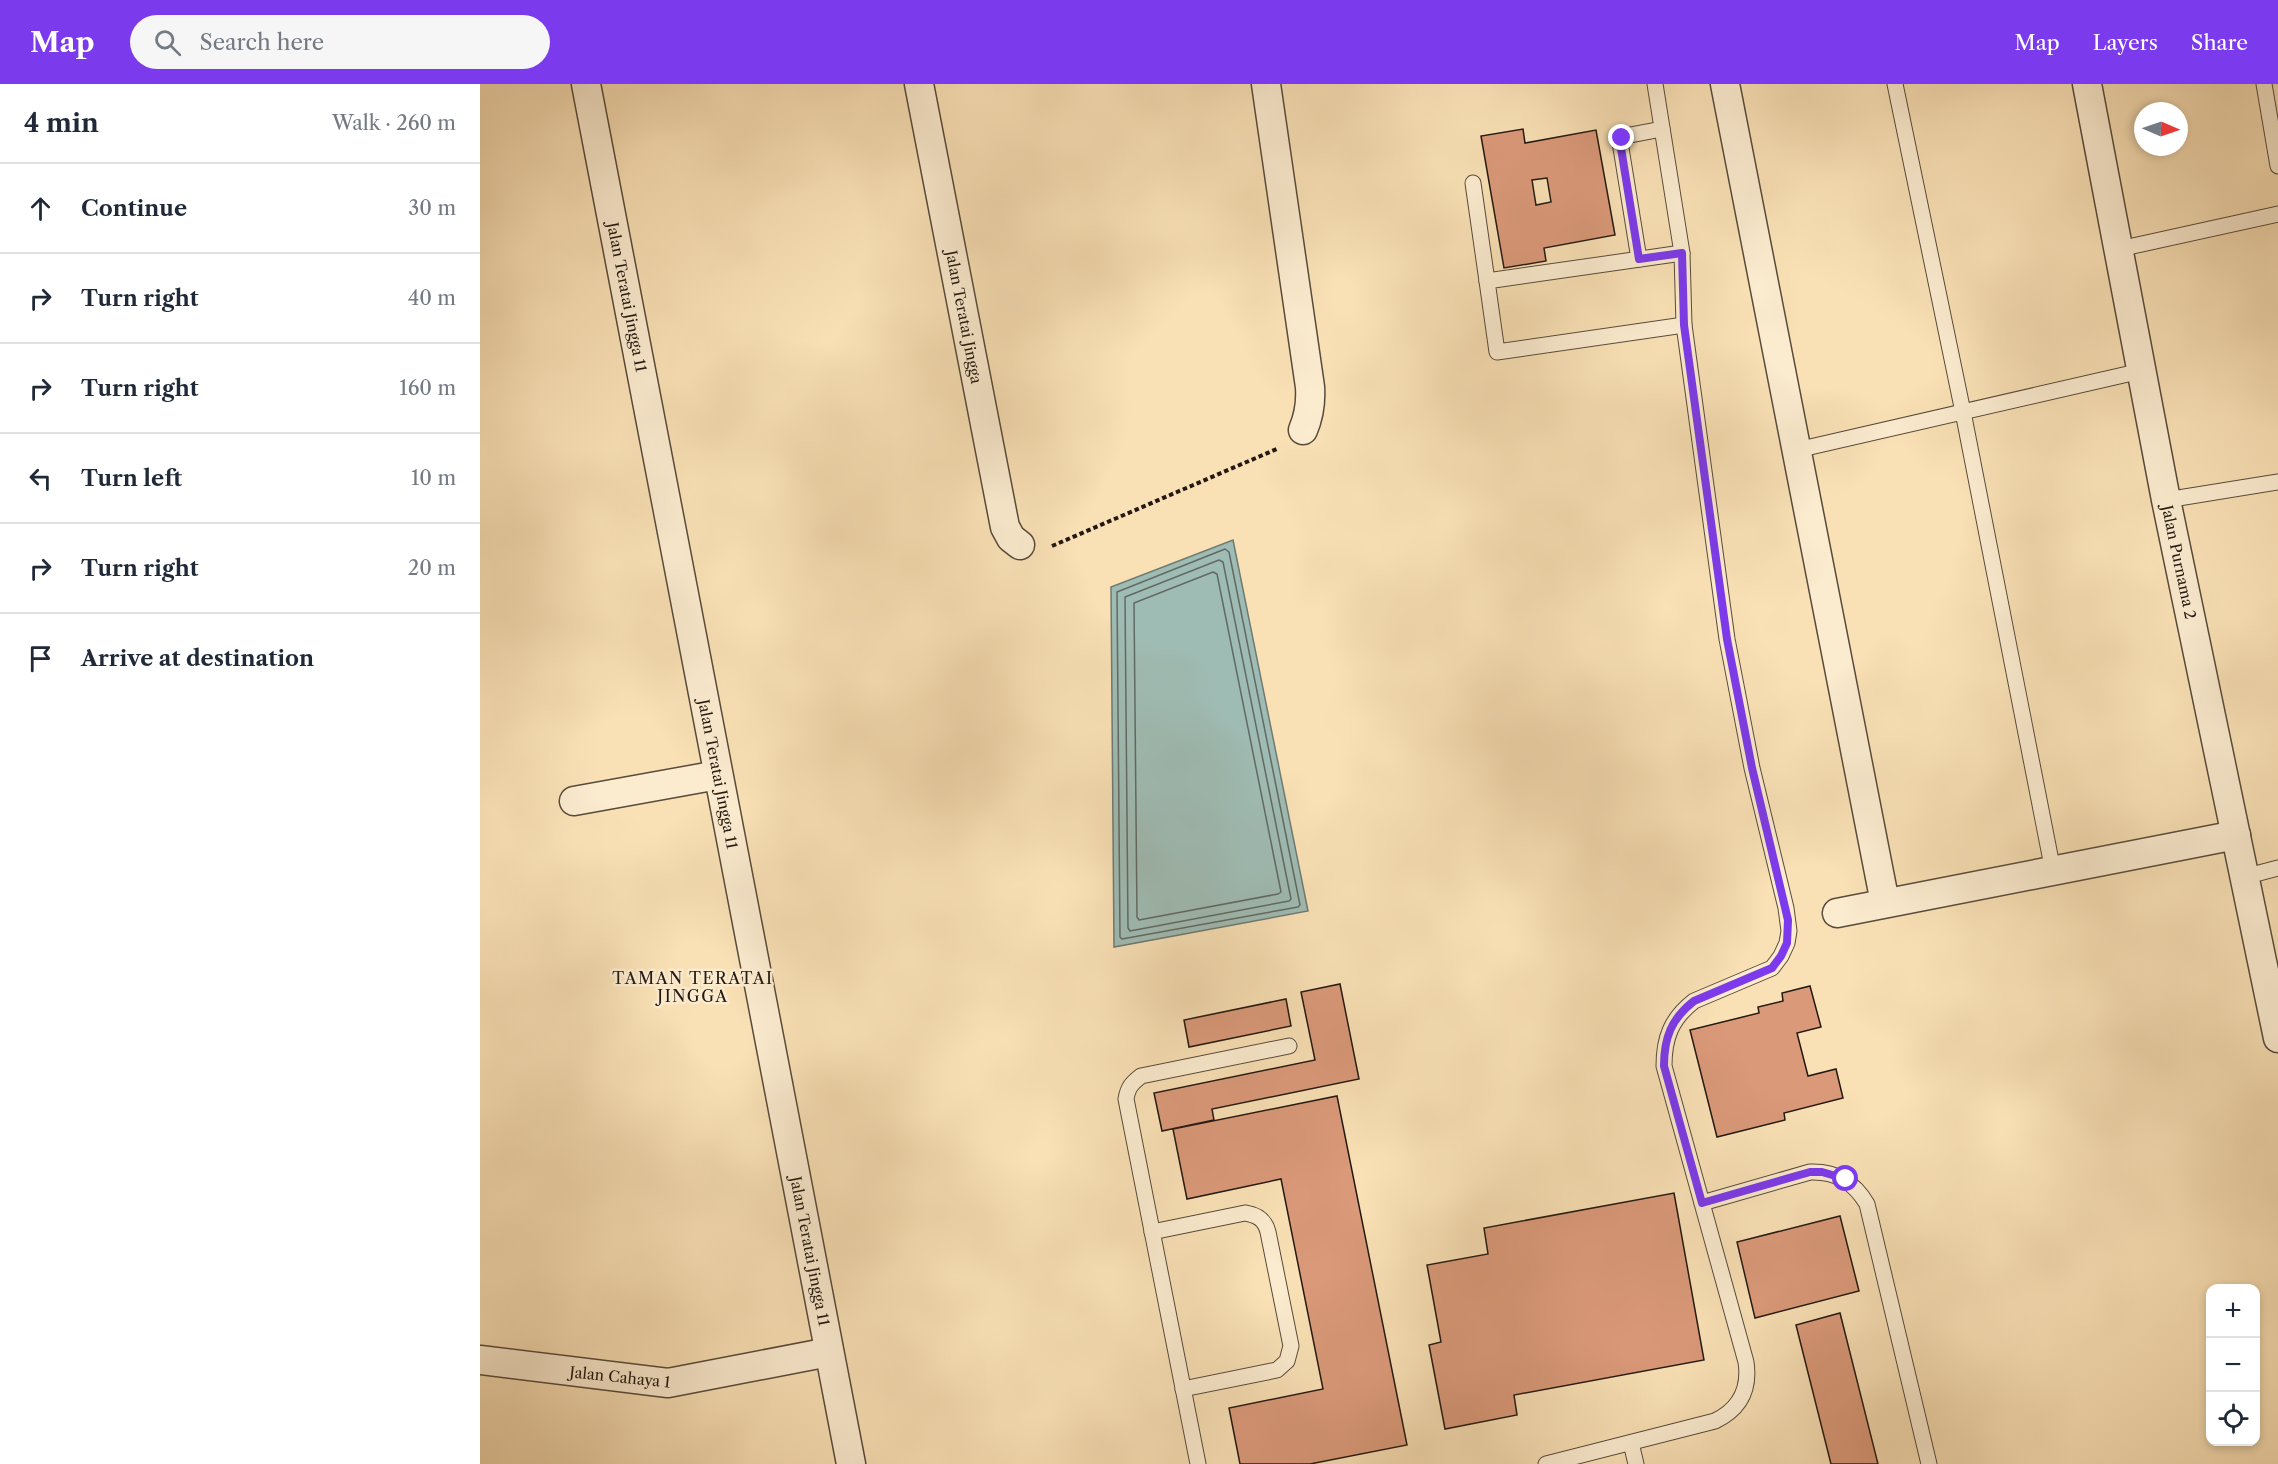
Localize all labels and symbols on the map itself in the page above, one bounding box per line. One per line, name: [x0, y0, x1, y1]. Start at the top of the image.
north arrow: [2134, 102, 2188, 156]
route end: [1608, 124, 1634, 150]
street label: Jalan Teratai Jingga 11: [603, 219, 651, 374]
street label: Jalan Teratai Jingga: [941, 247, 986, 385]
street label: Jalan Purnama 2: [2157, 501, 2200, 621]
street label: Jalan Teratai Jingga 11: [694, 696, 742, 851]
district label: TAMAN TERATAI JINGGA: [612, 968, 774, 1006]
route start: [1832, 1165, 1858, 1191]
street label: Jalan Teratai Jingga 11: [786, 1173, 834, 1328]
street label: Jalan Cahaya 1: [567, 1362, 672, 1392]

